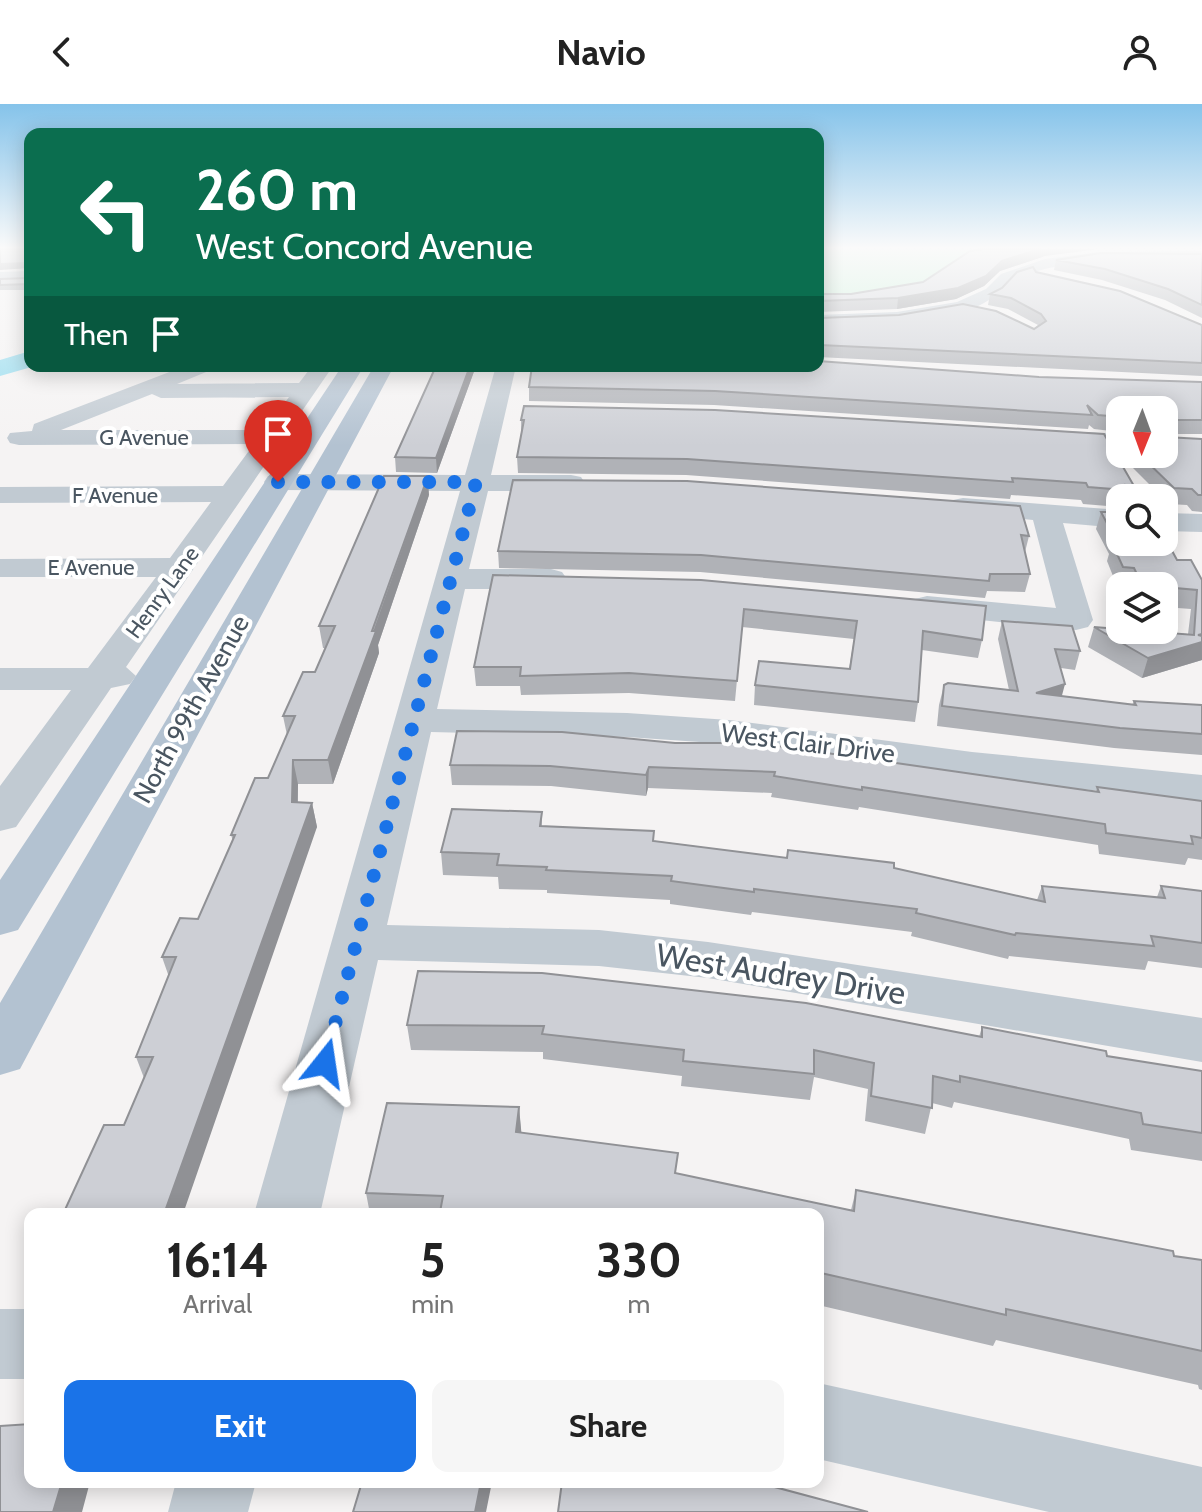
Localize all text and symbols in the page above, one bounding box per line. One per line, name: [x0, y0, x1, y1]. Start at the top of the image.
icon: back: [40, 30, 84, 74]
text: Navio: [556, 30, 646, 74]
icon: person: [1118, 30, 1162, 74]
text: 260 m: [196, 156, 358, 224]
icon: left: [64, 160, 168, 264]
text: West Concord Avenue: [196, 224, 533, 268]
icon: arrive: [144, 312, 188, 356]
text: Then: [64, 316, 128, 353]
north arrow: [1106, 396, 1178, 468]
map controls: [1106, 396, 1178, 644]
pin: [244, 400, 312, 482]
icon: arrive: [256, 412, 300, 456]
street label: G Avenue: [99, 424, 189, 451]
street label: F Avenue: [72, 482, 158, 509]
button: search: [1106, 484, 1178, 556]
street label: Henry Lane: [120, 541, 205, 643]
street label: E Avenue: [48, 554, 134, 581]
button: layers: [1106, 572, 1178, 644]
street label: North 99th Avenue: [126, 609, 256, 809]
street label: West Clair Drive: [719, 716, 897, 770]
street label: West Audrey Drive: [654, 935, 908, 1012]
position arrow: [283, 1021, 367, 1105]
text: 16:14: [166, 1231, 269, 1289]
text: 5: [420, 1231, 446, 1289]
text: 330: [596, 1231, 682, 1289]
text: Arrival: [183, 1288, 252, 1320]
text: min: [411, 1288, 454, 1320]
text: m: [628, 1288, 650, 1320]
button: Exit: [64, 1380, 416, 1472]
button: Share: [432, 1380, 784, 1472]

